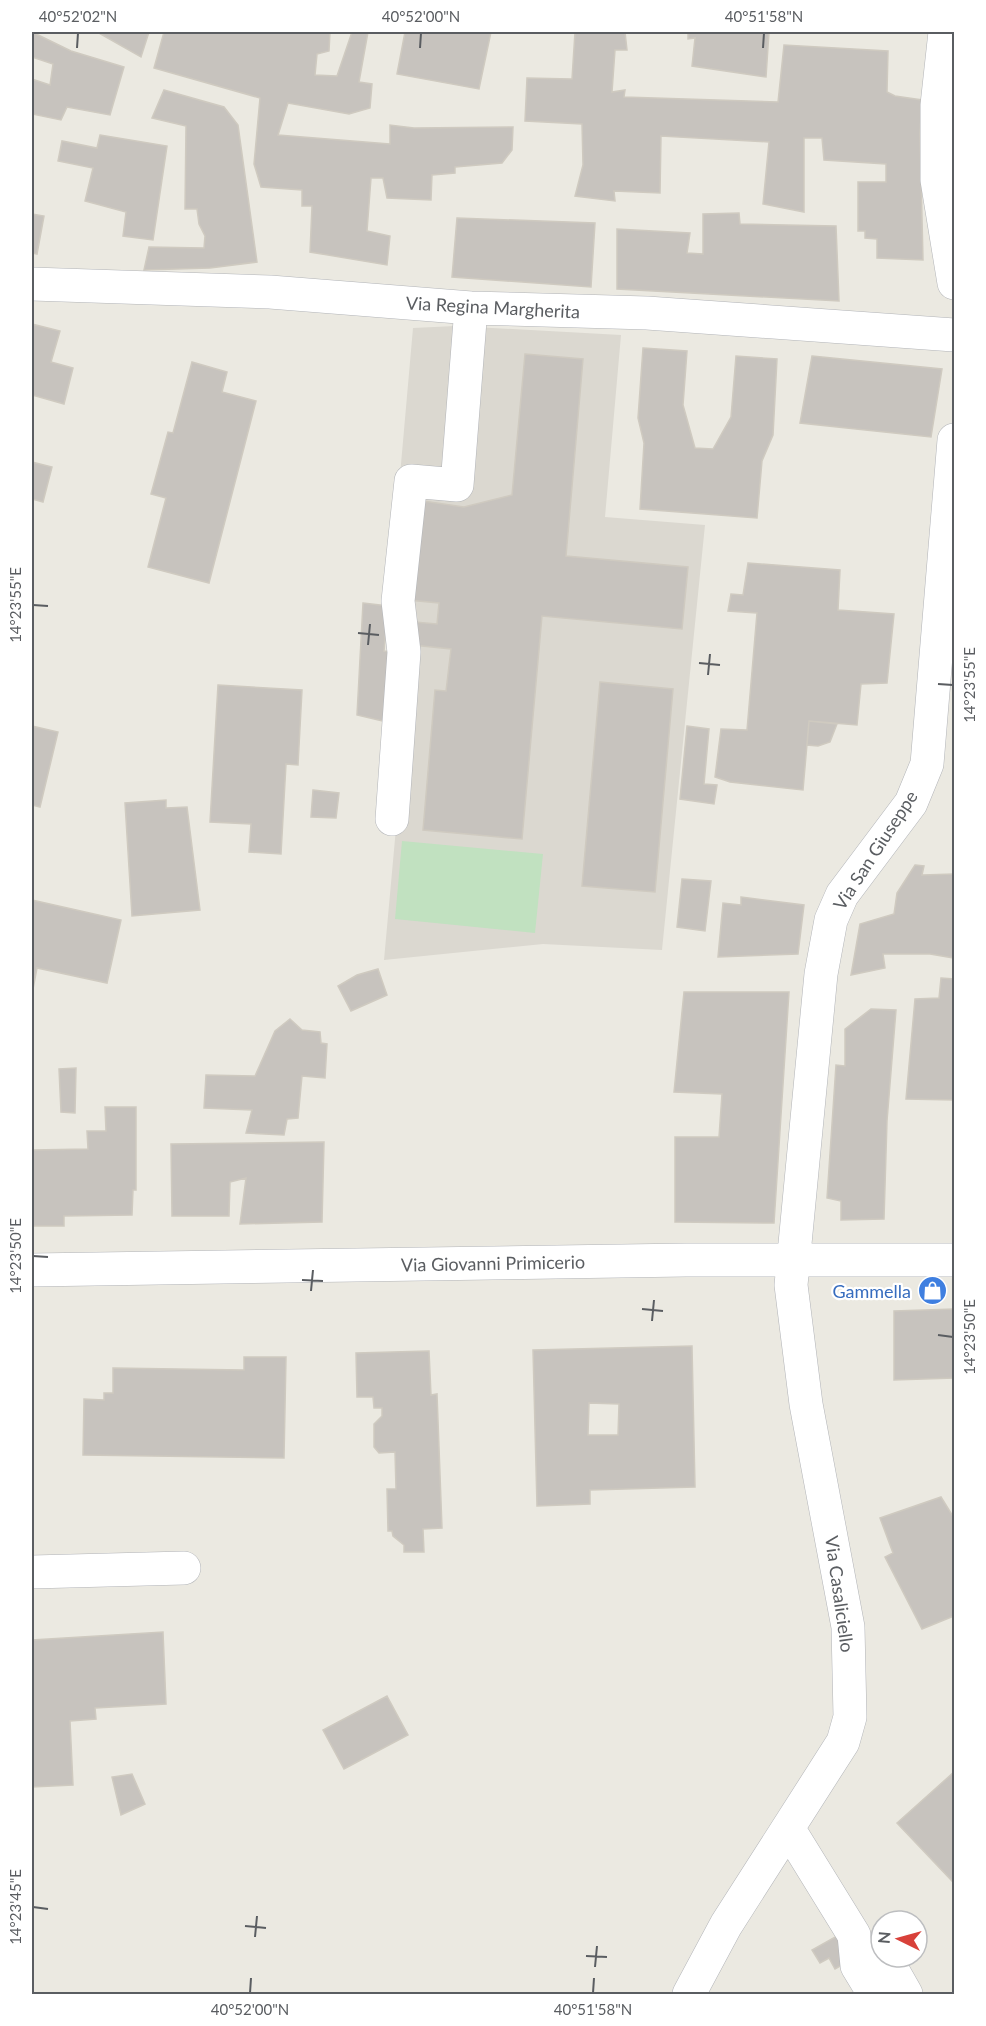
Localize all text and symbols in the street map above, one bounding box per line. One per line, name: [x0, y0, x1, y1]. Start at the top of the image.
text: 40°52'02"N: [39, 7, 117, 25]
text: 40°52'00"N: [382, 7, 460, 25]
text: 40°51'58"N: [725, 7, 803, 25]
street label: Via Regina Margherita: [405, 291, 581, 323]
text: 14°23'55"E: [6, 567, 24, 643]
text: 14°23'55"E: [960, 647, 978, 723]
street label: Via San Giuseppe: [828, 786, 922, 914]
text: 14°23'50"E: [6, 1218, 24, 1294]
street label: Via Giovanni Primicerio: [401, 1250, 585, 1276]
shop icon: Gammella: [916, 1275, 948, 1307]
place label: Gammella: [832, 1280, 911, 1302]
text: 14°23'50"E: [960, 1299, 978, 1375]
street label: Via Casaliciello: [821, 1534, 859, 1654]
text: 14°23'45"E: [6, 1869, 24, 1945]
north arrow: [869, 1909, 929, 1969]
text: N: [874, 1931, 894, 1945]
text: 40°52'00"N: [211, 2000, 289, 2018]
text: 40°51'58"N: [554, 2000, 632, 2018]

